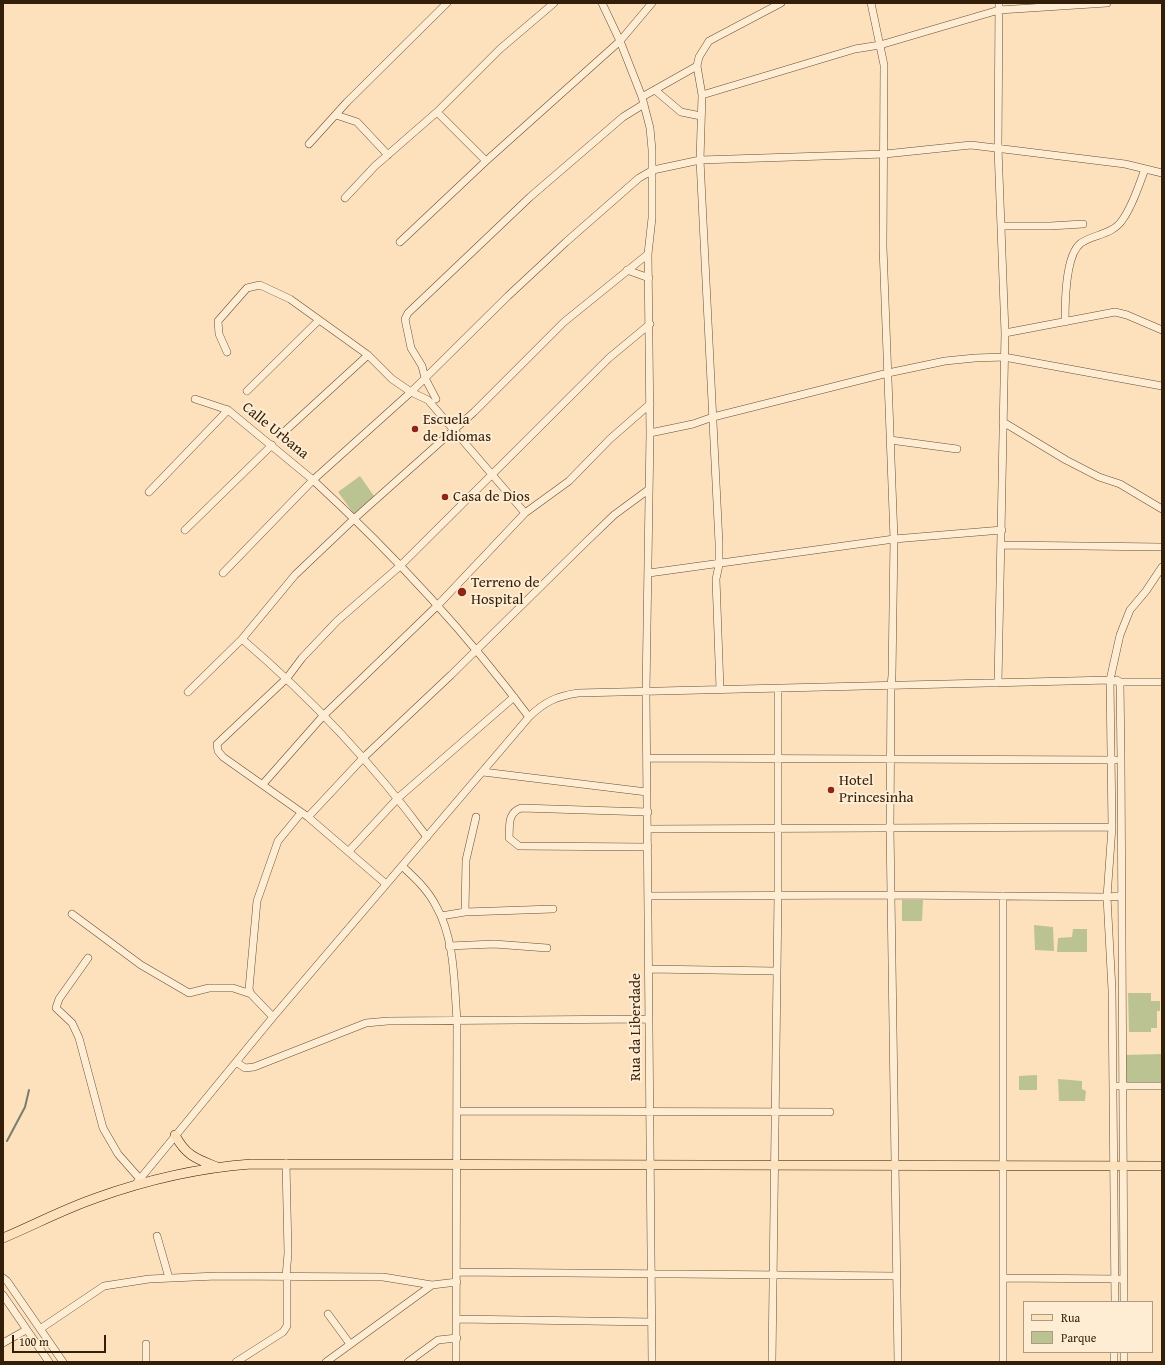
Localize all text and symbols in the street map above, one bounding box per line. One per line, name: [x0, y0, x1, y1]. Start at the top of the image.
street label: Calle Urbana: [238, 399, 312, 463]
place label: Escuela de Idiomas: [423, 411, 491, 446]
marker: Escuela de Idiomas: [410, 424, 420, 434]
place label: Casa de Dios: [453, 488, 530, 506]
marker: Casa de Dios: [440, 492, 450, 502]
place label: Terreno de Hospital: [471, 574, 539, 609]
marker: Terreno de Hospital: [456, 586, 468, 598]
place label: Hotel Princesinha: [839, 772, 914, 807]
marker: Hotel Princesinha: [826, 785, 836, 795]
street label: Rua da Liberdade: [627, 973, 645, 1081]
legend: [1023, 1301, 1153, 1353]
text: Rua: [1061, 1309, 1080, 1326]
scale bar: [14, 1327, 108, 1353]
text: Parque: [1061, 1329, 1096, 1346]
text: 100 m: [19, 1333, 49, 1350]

